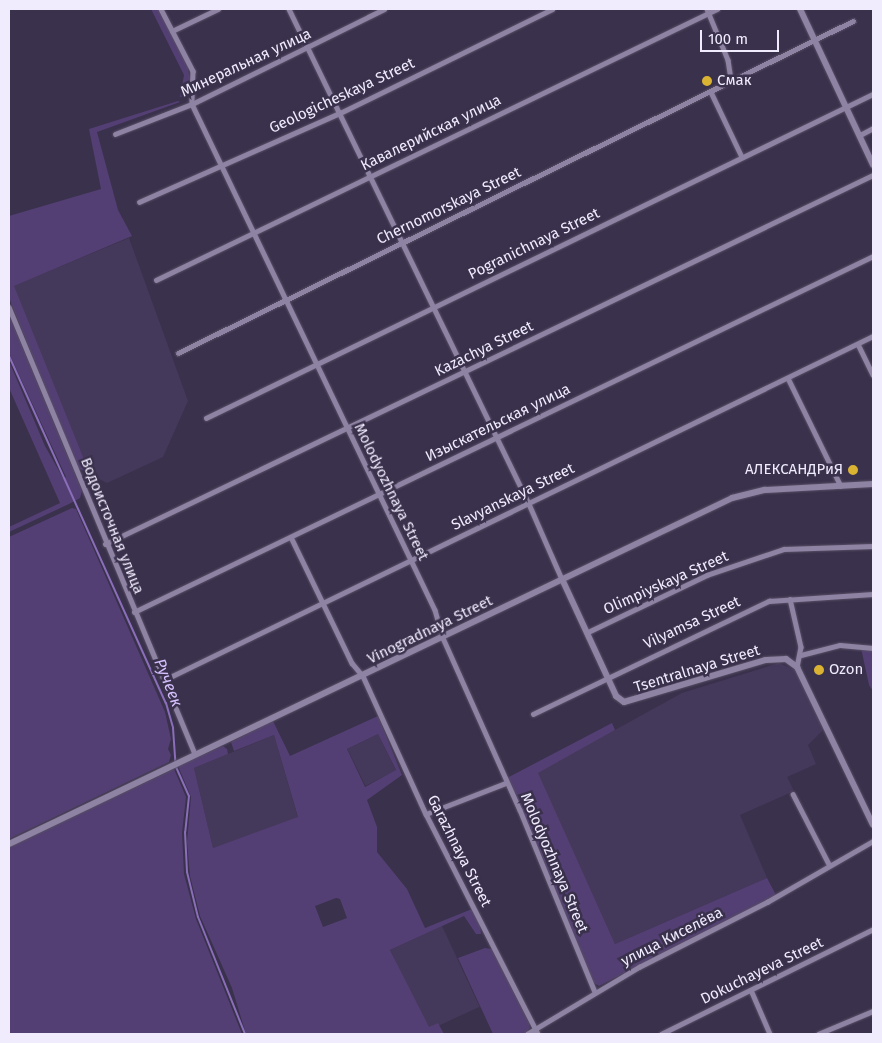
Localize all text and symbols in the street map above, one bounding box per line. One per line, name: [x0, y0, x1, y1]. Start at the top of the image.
scale bar: [702, 20, 781, 52]
street label: Минеральная улица: [178, 25, 314, 101]
text: 100 m: [708, 30, 748, 48]
street label: Geologicheskaya Street: [267, 54, 417, 138]
place label: Смак: [717, 72, 751, 90]
marker: Смак: [701, 75, 713, 87]
street label: Кавалерийская улица: [358, 91, 504, 175]
street label: Chernomorskaya Street: [374, 163, 524, 249]
street label: Pogranichnaya Street: [465, 204, 603, 284]
street label: Kazachya Street: [432, 317, 536, 381]
street label: Изыскательская улица: [423, 380, 573, 466]
street label: Molodyozhnaya Street: [350, 420, 432, 564]
street label: Водоисточная улица: [76, 455, 148, 597]
street label: Slavyanskaya Street: [449, 459, 577, 535]
place label: АЛЕКСАНДРиЯ: [745, 461, 843, 479]
marker: АЛЕКСАНДРиЯ: [847, 464, 859, 476]
street label: Olimpiyskaya Street: [601, 547, 731, 619]
street label: Vinogradnaya Street: [364, 592, 496, 668]
street label: Vilyamsa Street: [641, 593, 743, 653]
street label: Tsentralnaya Street: [632, 641, 762, 697]
water label: Ручеек: [150, 656, 186, 710]
place label: Ozon: [829, 661, 863, 679]
marker: Ozon: [813, 664, 825, 676]
street label: Molodyozhnaya Street: [516, 790, 592, 936]
street label: Garazhnaya Street: [423, 792, 495, 910]
street label: улица Киселёва: [618, 904, 726, 970]
street label: Dokuchayeva Street: [698, 934, 826, 1008]

